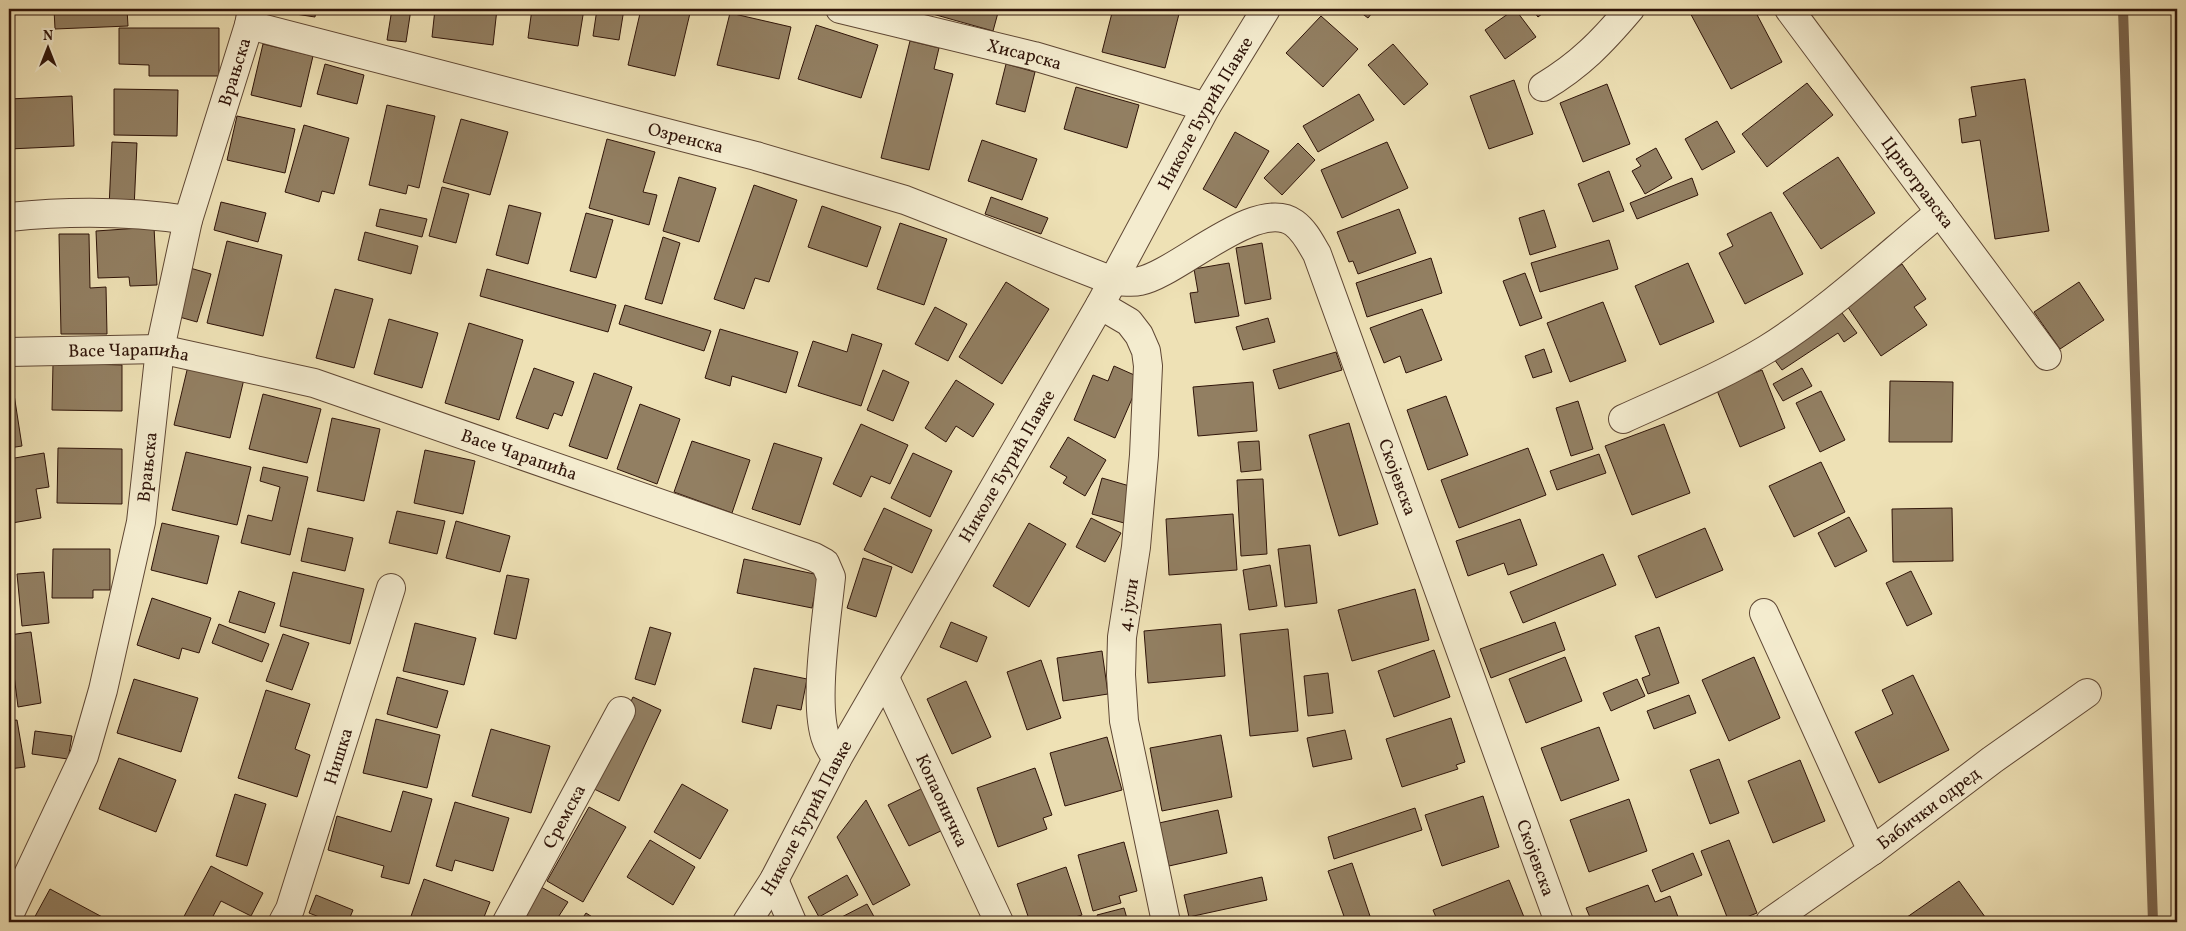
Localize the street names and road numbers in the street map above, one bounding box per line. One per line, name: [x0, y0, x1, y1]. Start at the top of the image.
street label: Николе Ђурић Павке: [1153, 32, 1260, 195]
street label: Хисарска: [984, 34, 1065, 78]
street label: Врањска: [213, 35, 258, 110]
street label: Озренска: [645, 117, 726, 161]
street label: Црнотравска: [1874, 132, 1959, 234]
street label: Васе Чарапића: [68, 338, 192, 369]
street label: Николе Ђурић Павке: [954, 386, 1062, 548]
street label: Васе Чарапића: [457, 424, 580, 488]
street label: Врањска: [132, 431, 165, 504]
street label: Скојевска: [1371, 436, 1422, 519]
street label: 4. јули: [1113, 577, 1146, 634]
street label: Нишка: [319, 725, 360, 788]
street label: Николе Ђурић Павке: [756, 736, 859, 901]
street label: Копаоничка: [908, 750, 973, 852]
street label: Бабички одред: [1873, 762, 1986, 857]
street label: Сремска: [538, 781, 593, 854]
street label: Скојевска: [1509, 816, 1560, 900]

